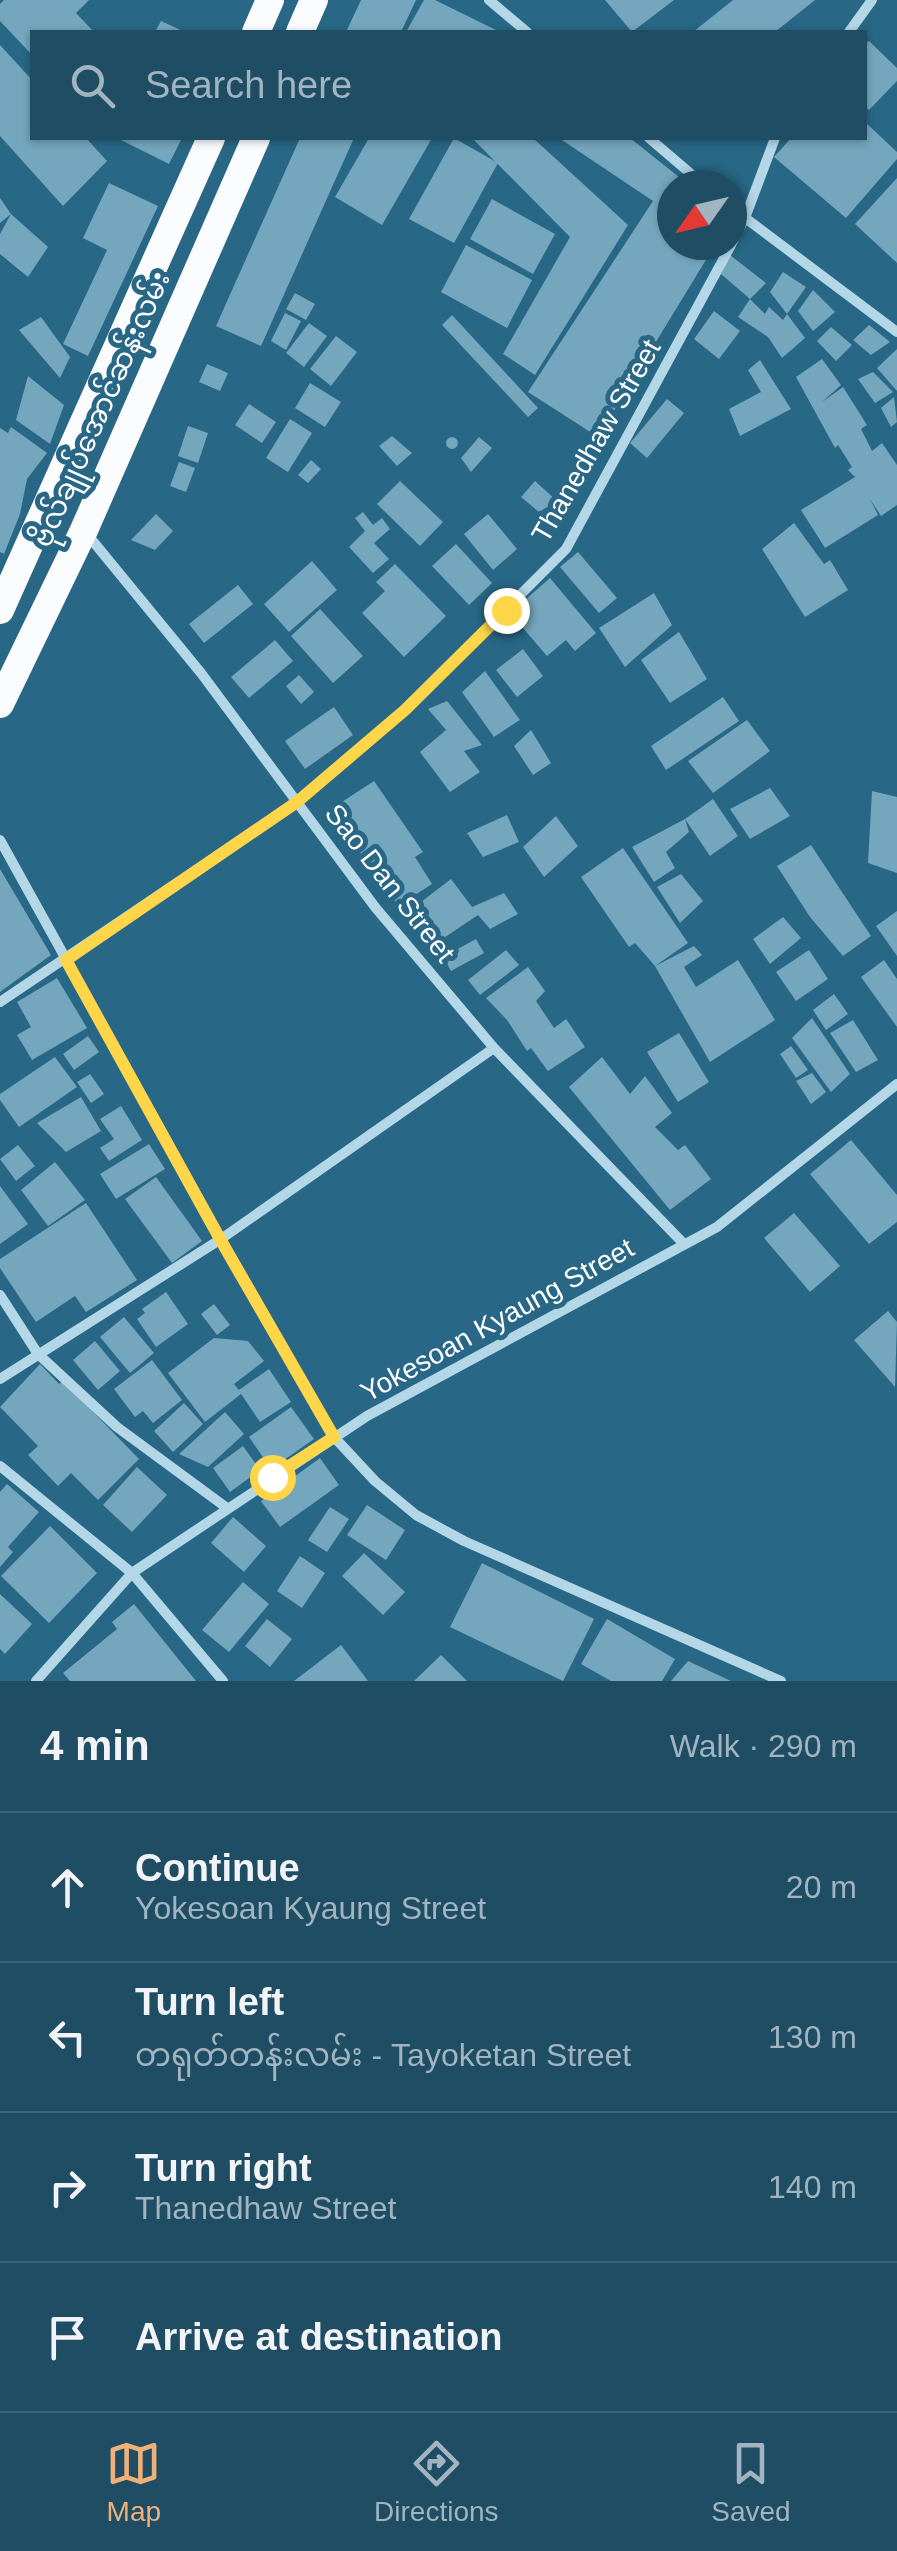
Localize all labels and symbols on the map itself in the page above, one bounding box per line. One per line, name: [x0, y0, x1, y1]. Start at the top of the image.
north arrow: [657, 170, 747, 260]
street label: ဗိုလ်ချုပ်အောင်ဆန်းလမ်း: [23, 265, 182, 554]
street label: Thanedhaw Street: [525, 334, 667, 548]
route end: [484, 588, 530, 634]
street label: Sao Dan Street: [319, 798, 461, 968]
street label: Yokesoan Kyaung Street: [355, 1232, 639, 1408]
route start: [250, 1455, 296, 1501]

